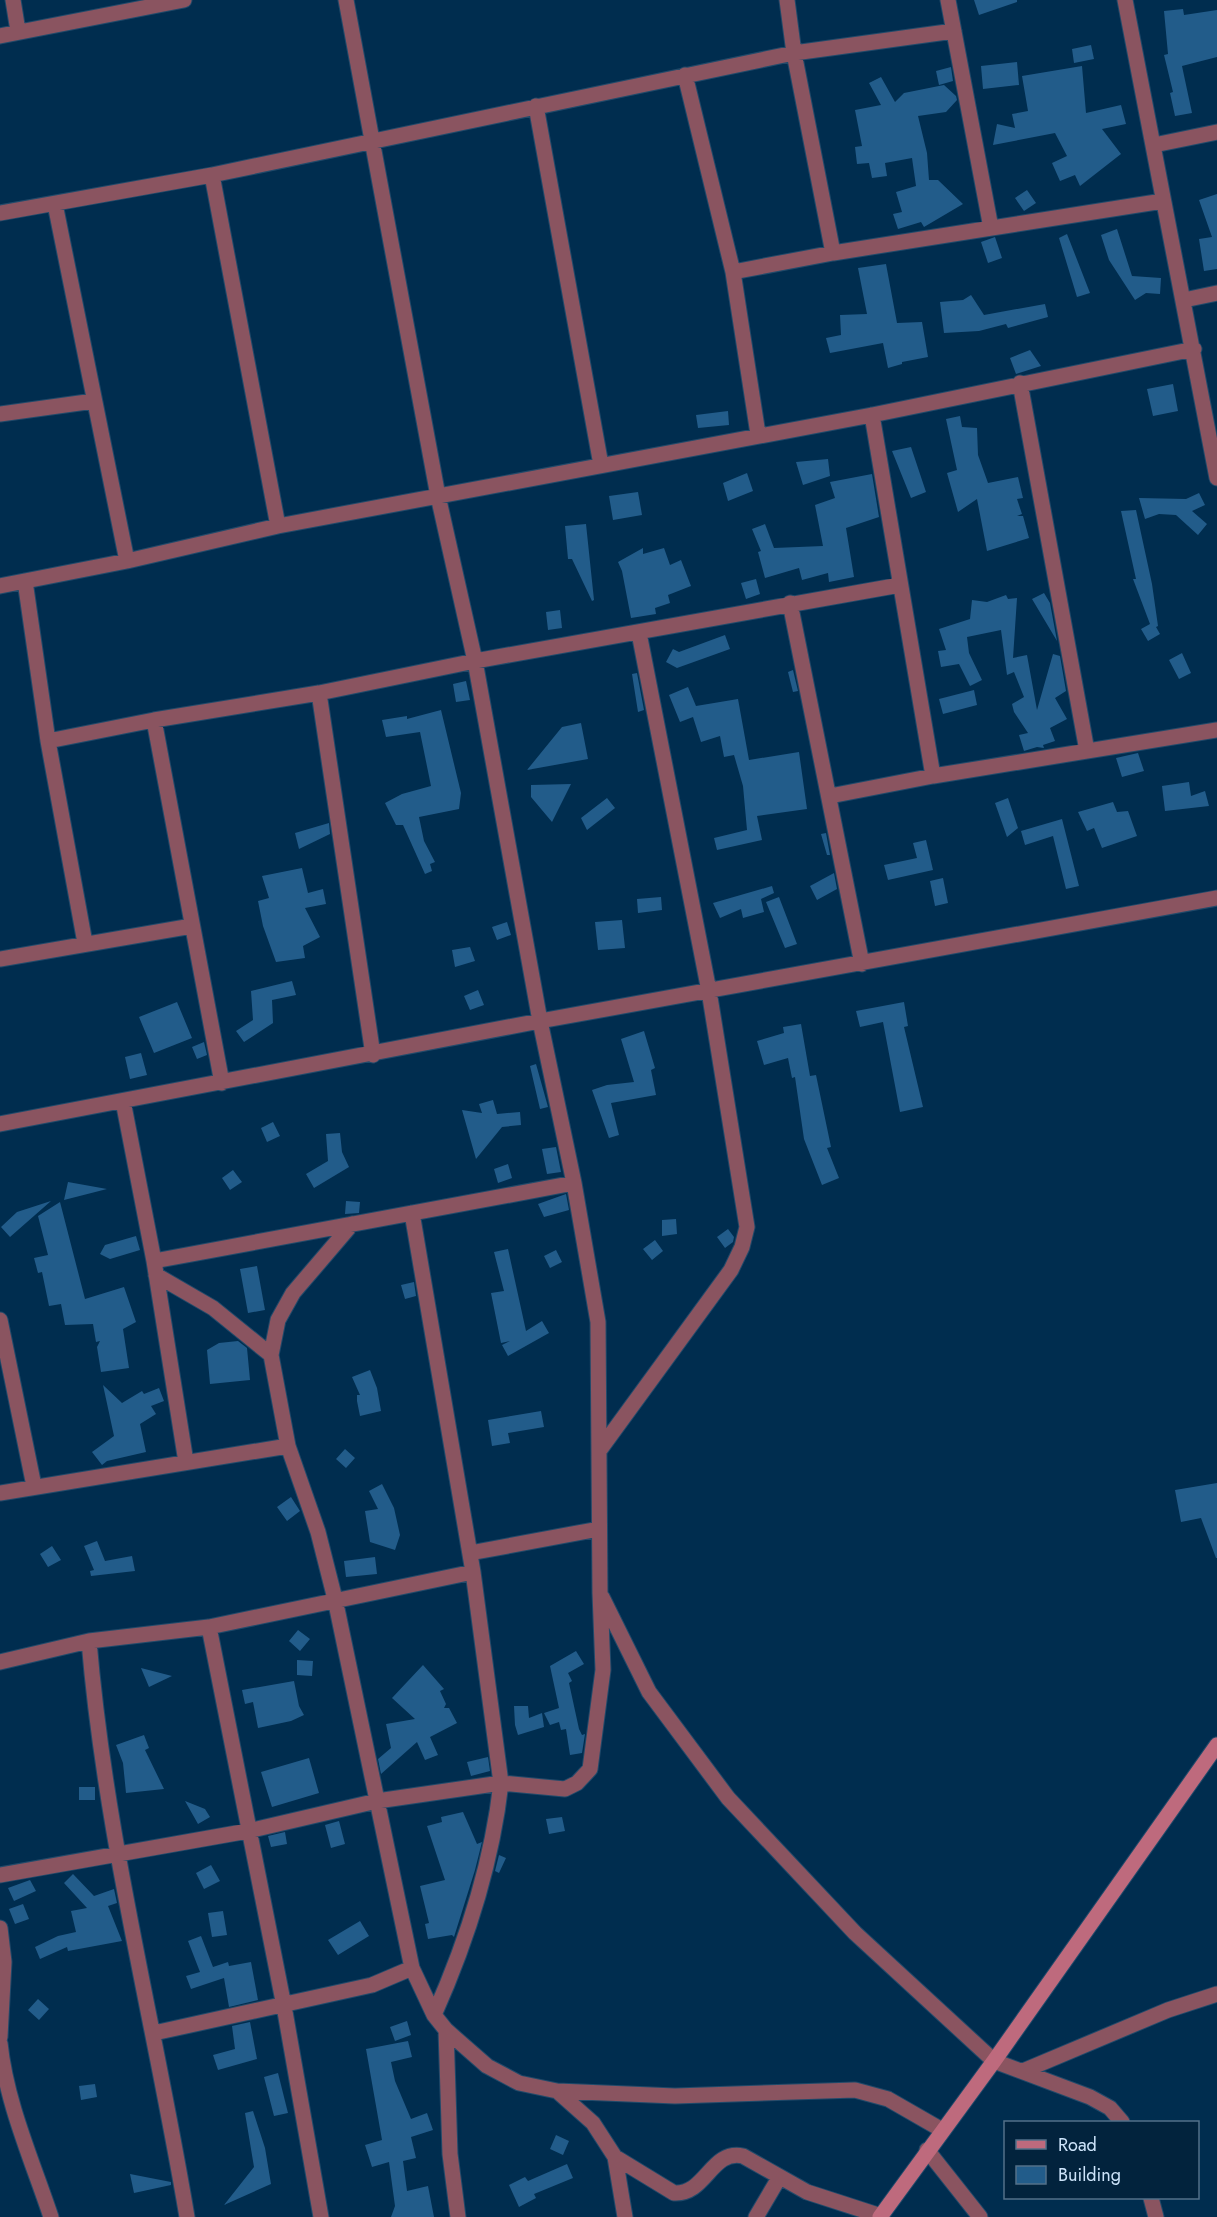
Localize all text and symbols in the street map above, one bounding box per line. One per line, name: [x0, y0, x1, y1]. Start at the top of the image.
legend: [1004, 2121, 1199, 2199]
text: Road: [1058, 2132, 1097, 2158]
text: Building: [1058, 2162, 1121, 2188]

